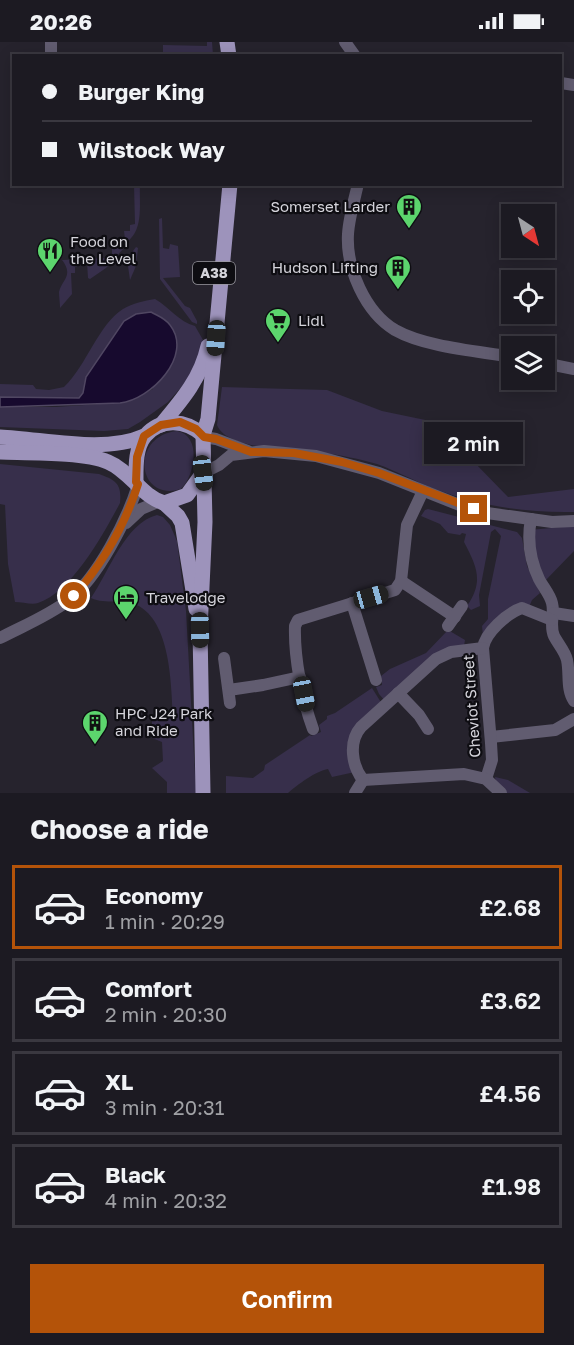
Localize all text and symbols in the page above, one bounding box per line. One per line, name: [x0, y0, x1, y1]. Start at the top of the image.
text: 20:26: [30, 8, 92, 35]
text: Burger King: [78, 78, 204, 105]
text: Wilstock Way: [78, 136, 225, 163]
building icon: Somerset Larder: [394, 192, 424, 230]
place label: Somerset Larder: [271, 197, 390, 215]
north arrow: [501, 204, 555, 258]
map controls: [501, 204, 555, 390]
place label: Food on the Level: [70, 232, 136, 267]
restaurant icon: Food on the Level: [35, 236, 65, 274]
building icon: Hudson Lifting: [383, 253, 413, 291]
place label: Hudson Lifting: [272, 258, 378, 276]
road number: A38: [193, 262, 235, 284]
button: locate: [501, 270, 555, 324]
supermarket icon: Lidl: [263, 306, 293, 344]
place label: Lidl: [298, 311, 325, 329]
car: [206, 319, 226, 357]
button: layers: [501, 336, 555, 390]
callout: 2 min: [424, 422, 524, 464]
text: 2 min: [448, 431, 500, 455]
car: [192, 454, 214, 492]
route end: [460, 495, 487, 522]
route start: [60, 582, 87, 609]
hotel icon: Travelodge: [111, 583, 141, 621]
car: [351, 583, 391, 611]
place label: Travelodge: [146, 588, 226, 606]
car: [191, 612, 209, 648]
street label: Cheviot Street: [458, 654, 484, 758]
car: [292, 675, 316, 713]
place label: HPC J24 Park and Ride: [115, 704, 213, 739]
building icon: HPC J24 Park and Ride: [80, 708, 110, 746]
text: Choose a ride: [30, 813, 209, 845]
icon: car: [33, 880, 87, 934]
text: Economy: [105, 882, 203, 909]
text: £2.68: [479, 894, 541, 921]
text: 1 min · 20:29: [105, 909, 225, 933]
icon: car: [33, 973, 87, 1027]
text: Comfort: [105, 975, 192, 1002]
text: £3.62: [480, 987, 541, 1014]
text: 2 min · 20:30: [105, 1002, 227, 1026]
icon: car: [33, 1066, 87, 1120]
text: XL: [105, 1068, 133, 1095]
text: £4.56: [479, 1080, 541, 1107]
text: 3 min · 20:31: [105, 1095, 224, 1119]
icon: car: [33, 1159, 87, 1213]
text: Black: [105, 1161, 166, 1188]
text: £1.98: [481, 1173, 541, 1200]
text: 4 min · 20:32: [105, 1188, 227, 1212]
button: Confirm: [30, 1264, 544, 1333]

